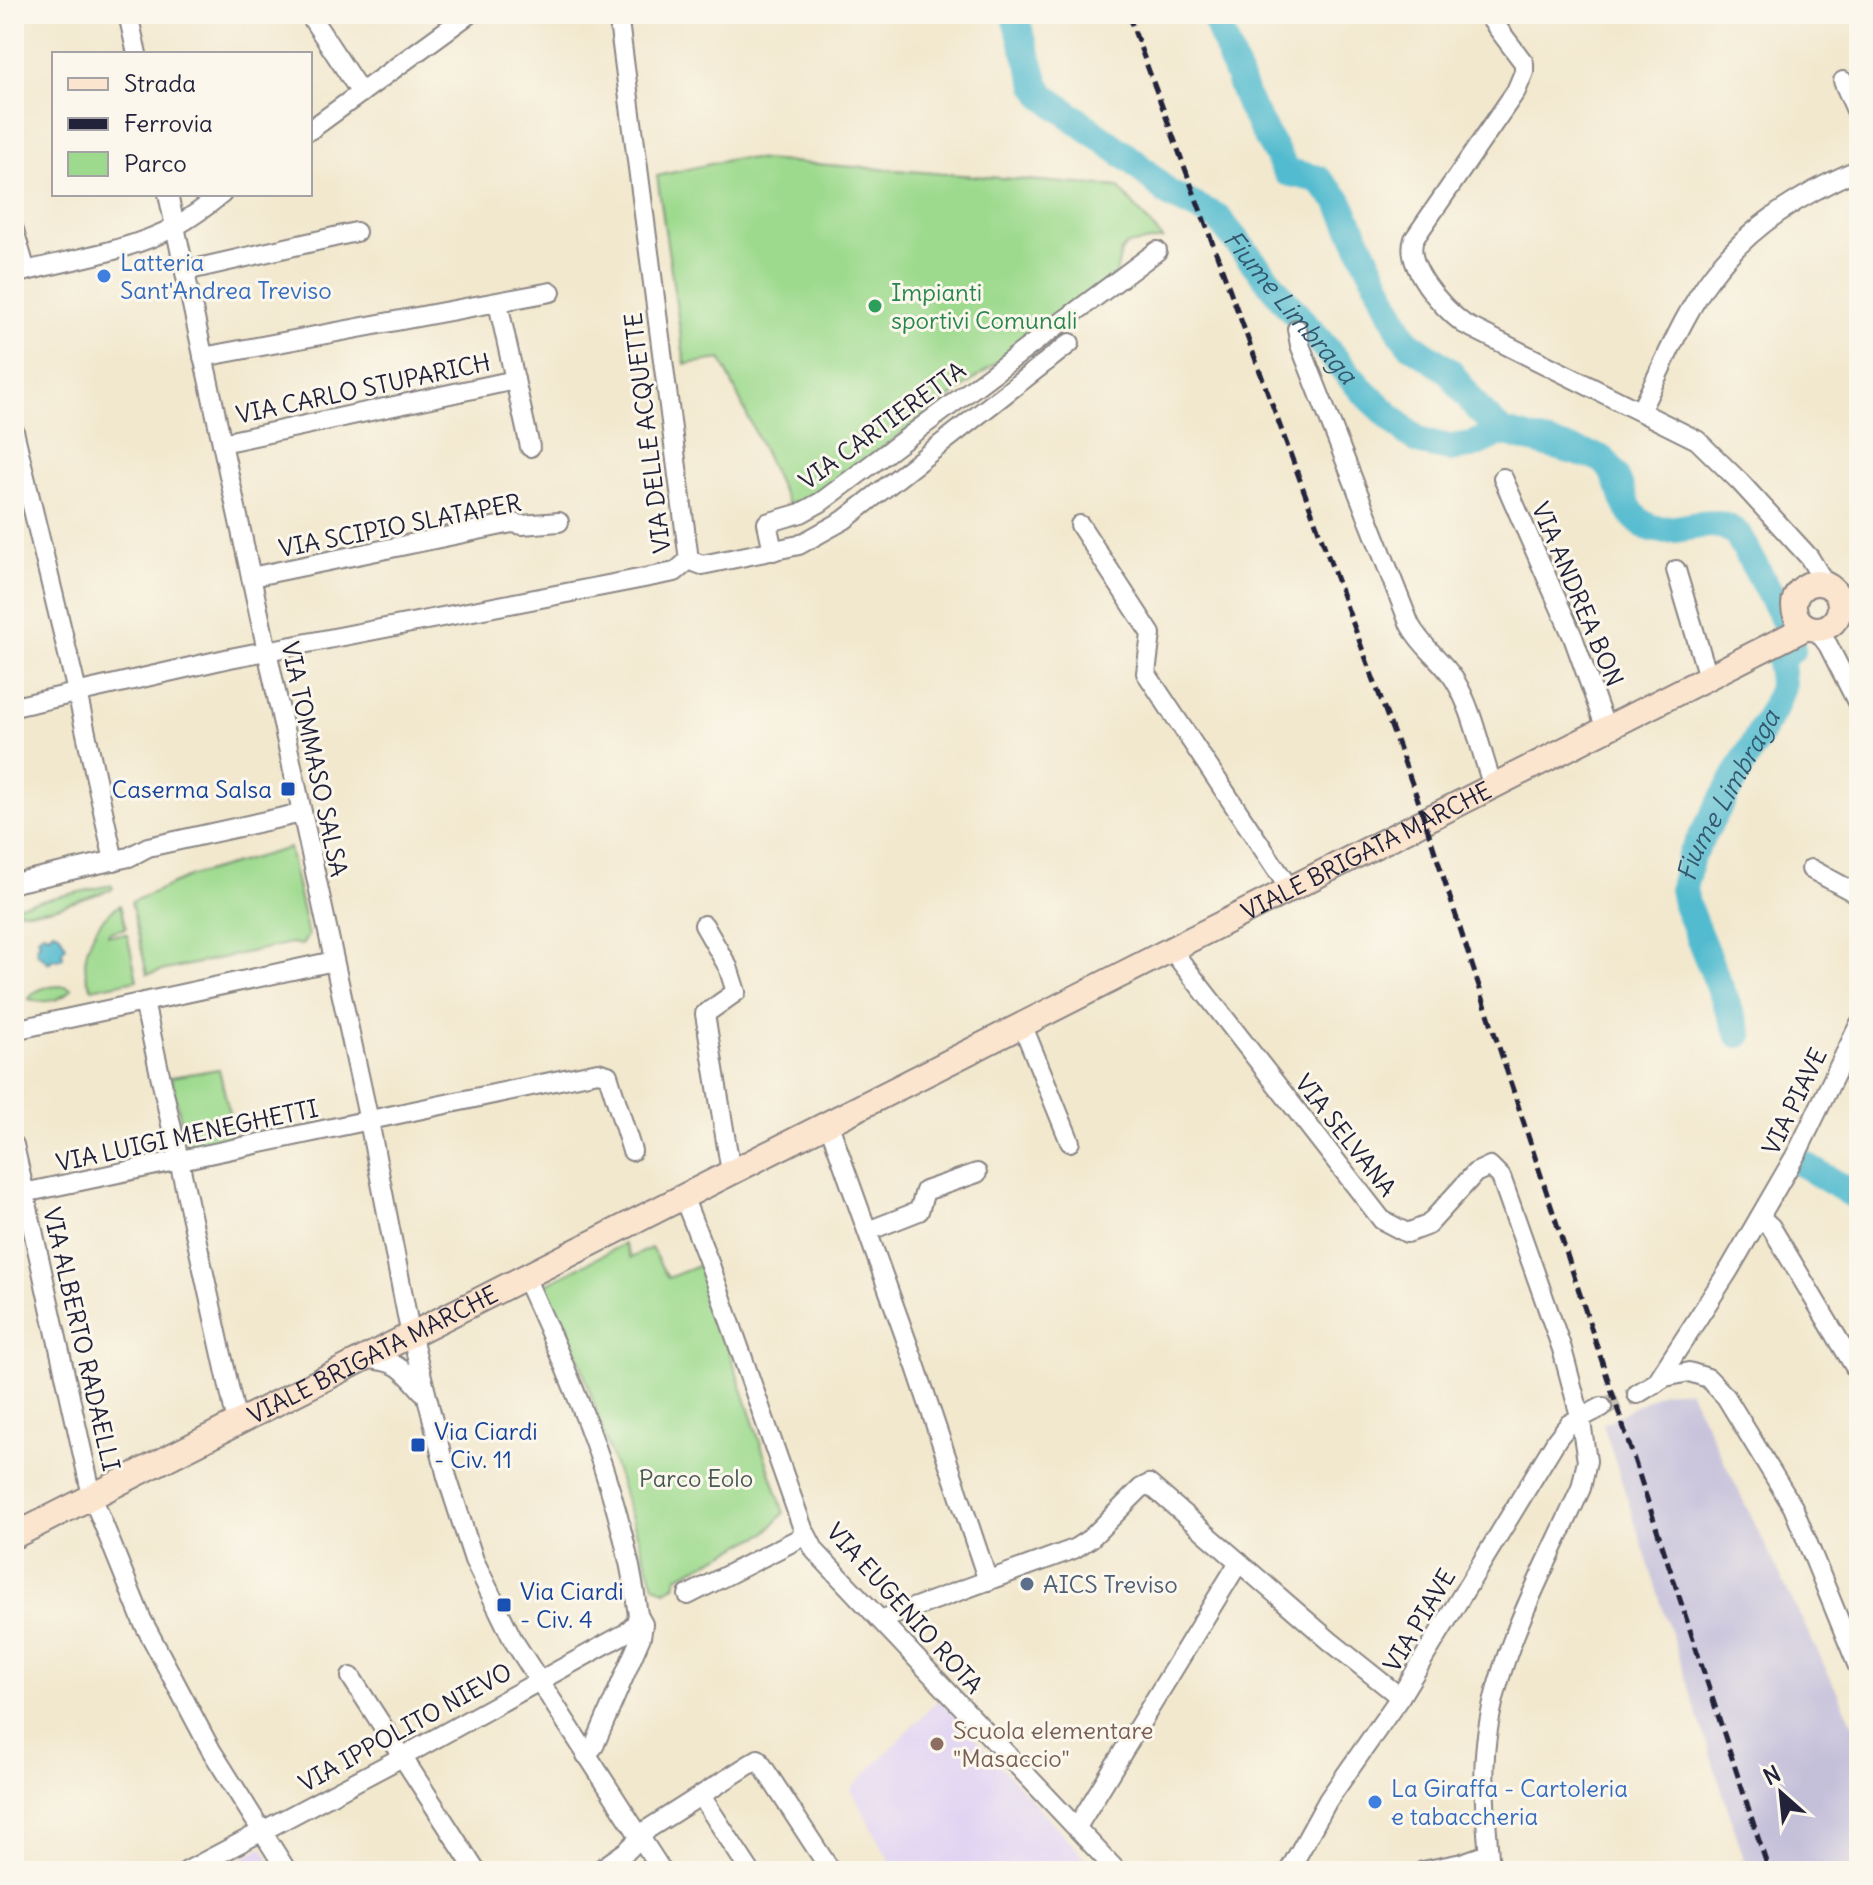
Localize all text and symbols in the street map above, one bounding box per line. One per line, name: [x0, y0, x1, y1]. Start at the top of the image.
legend: [52, 52, 312, 196]
text: Strada: [124, 68, 196, 98]
text: Ferrovia: [124, 108, 213, 138]
text: Parco: [124, 148, 187, 178]
water label: Fiume Limbraga: [1217, 223, 1366, 391]
place label: Latteria Sant'Andrea Treviso: [120, 247, 332, 305]
marker: Latteria Sant'Andrea Treviso: [95, 267, 113, 285]
place label: Impianti sportivi Comunali: [891, 277, 1077, 335]
marker: Impianti sportivi Comunali: [866, 297, 884, 315]
street label: VIA DELLE ACQUETTE: [617, 311, 677, 555]
street label: VIA CARLO STUPARICH: [233, 346, 493, 430]
street label: VIA CARTIERETTA: [793, 355, 971, 495]
street label: VIA SCIPIO SLATAPER: [276, 487, 524, 563]
street label: VIA ANDREA BON: [1526, 497, 1630, 691]
street label: VIA TOMMASO SALSA: [275, 639, 355, 879]
water label: Fiume Limbraga: [1669, 703, 1787, 884]
place label: Caserma Salsa: [112, 774, 272, 804]
street label: VIALE BRIGATA MARCHE: [1236, 775, 1496, 926]
marker: Caserma Salsa: [279, 780, 297, 798]
street label: VIA PIAVE: [1755, 1043, 1833, 1159]
street label: VIA SELVANA: [1289, 1068, 1403, 1202]
street label: VIA LUIGI MENEGHETTI: [53, 1093, 321, 1177]
street label: VIA ALBERTO RADAELLI: [37, 1204, 127, 1474]
street label: VIALE BRIGATA MARCHE: [243, 1278, 502, 1430]
place label: Via Ciardi - Civ. 11: [434, 1416, 538, 1474]
marker: Via Ciardi - Civ. 11: [409, 1436, 427, 1454]
park label: Parco Eolo: [639, 1463, 753, 1493]
street label: VIA EUGENIO ROTA: [820, 1516, 990, 1700]
street label: VIA PIAVE: [1376, 1563, 1462, 1677]
place label: AICS Treviso: [1043, 1569, 1178, 1599]
marker: AICS Treviso: [1018, 1575, 1036, 1593]
place label: Via Ciardi - Civ. 4: [520, 1576, 624, 1634]
marker: Via Ciardi - Civ. 4: [495, 1596, 513, 1614]
street label: VIA IPPOLITO NIEVO: [293, 1656, 517, 1798]
place label: Scuola elementare "Masaccio": [953, 1715, 1153, 1773]
marker: Scuola elementare "Masaccio": [928, 1735, 946, 1753]
north arrow: [1741, 1753, 1821, 1833]
text: N: [1759, 1759, 1785, 1791]
place label: La Giraffa - Cartoleria e tabaccheria: [1391, 1773, 1628, 1831]
marker: La Giraffa - Cartoleria e tabaccheria: [1366, 1793, 1384, 1811]

